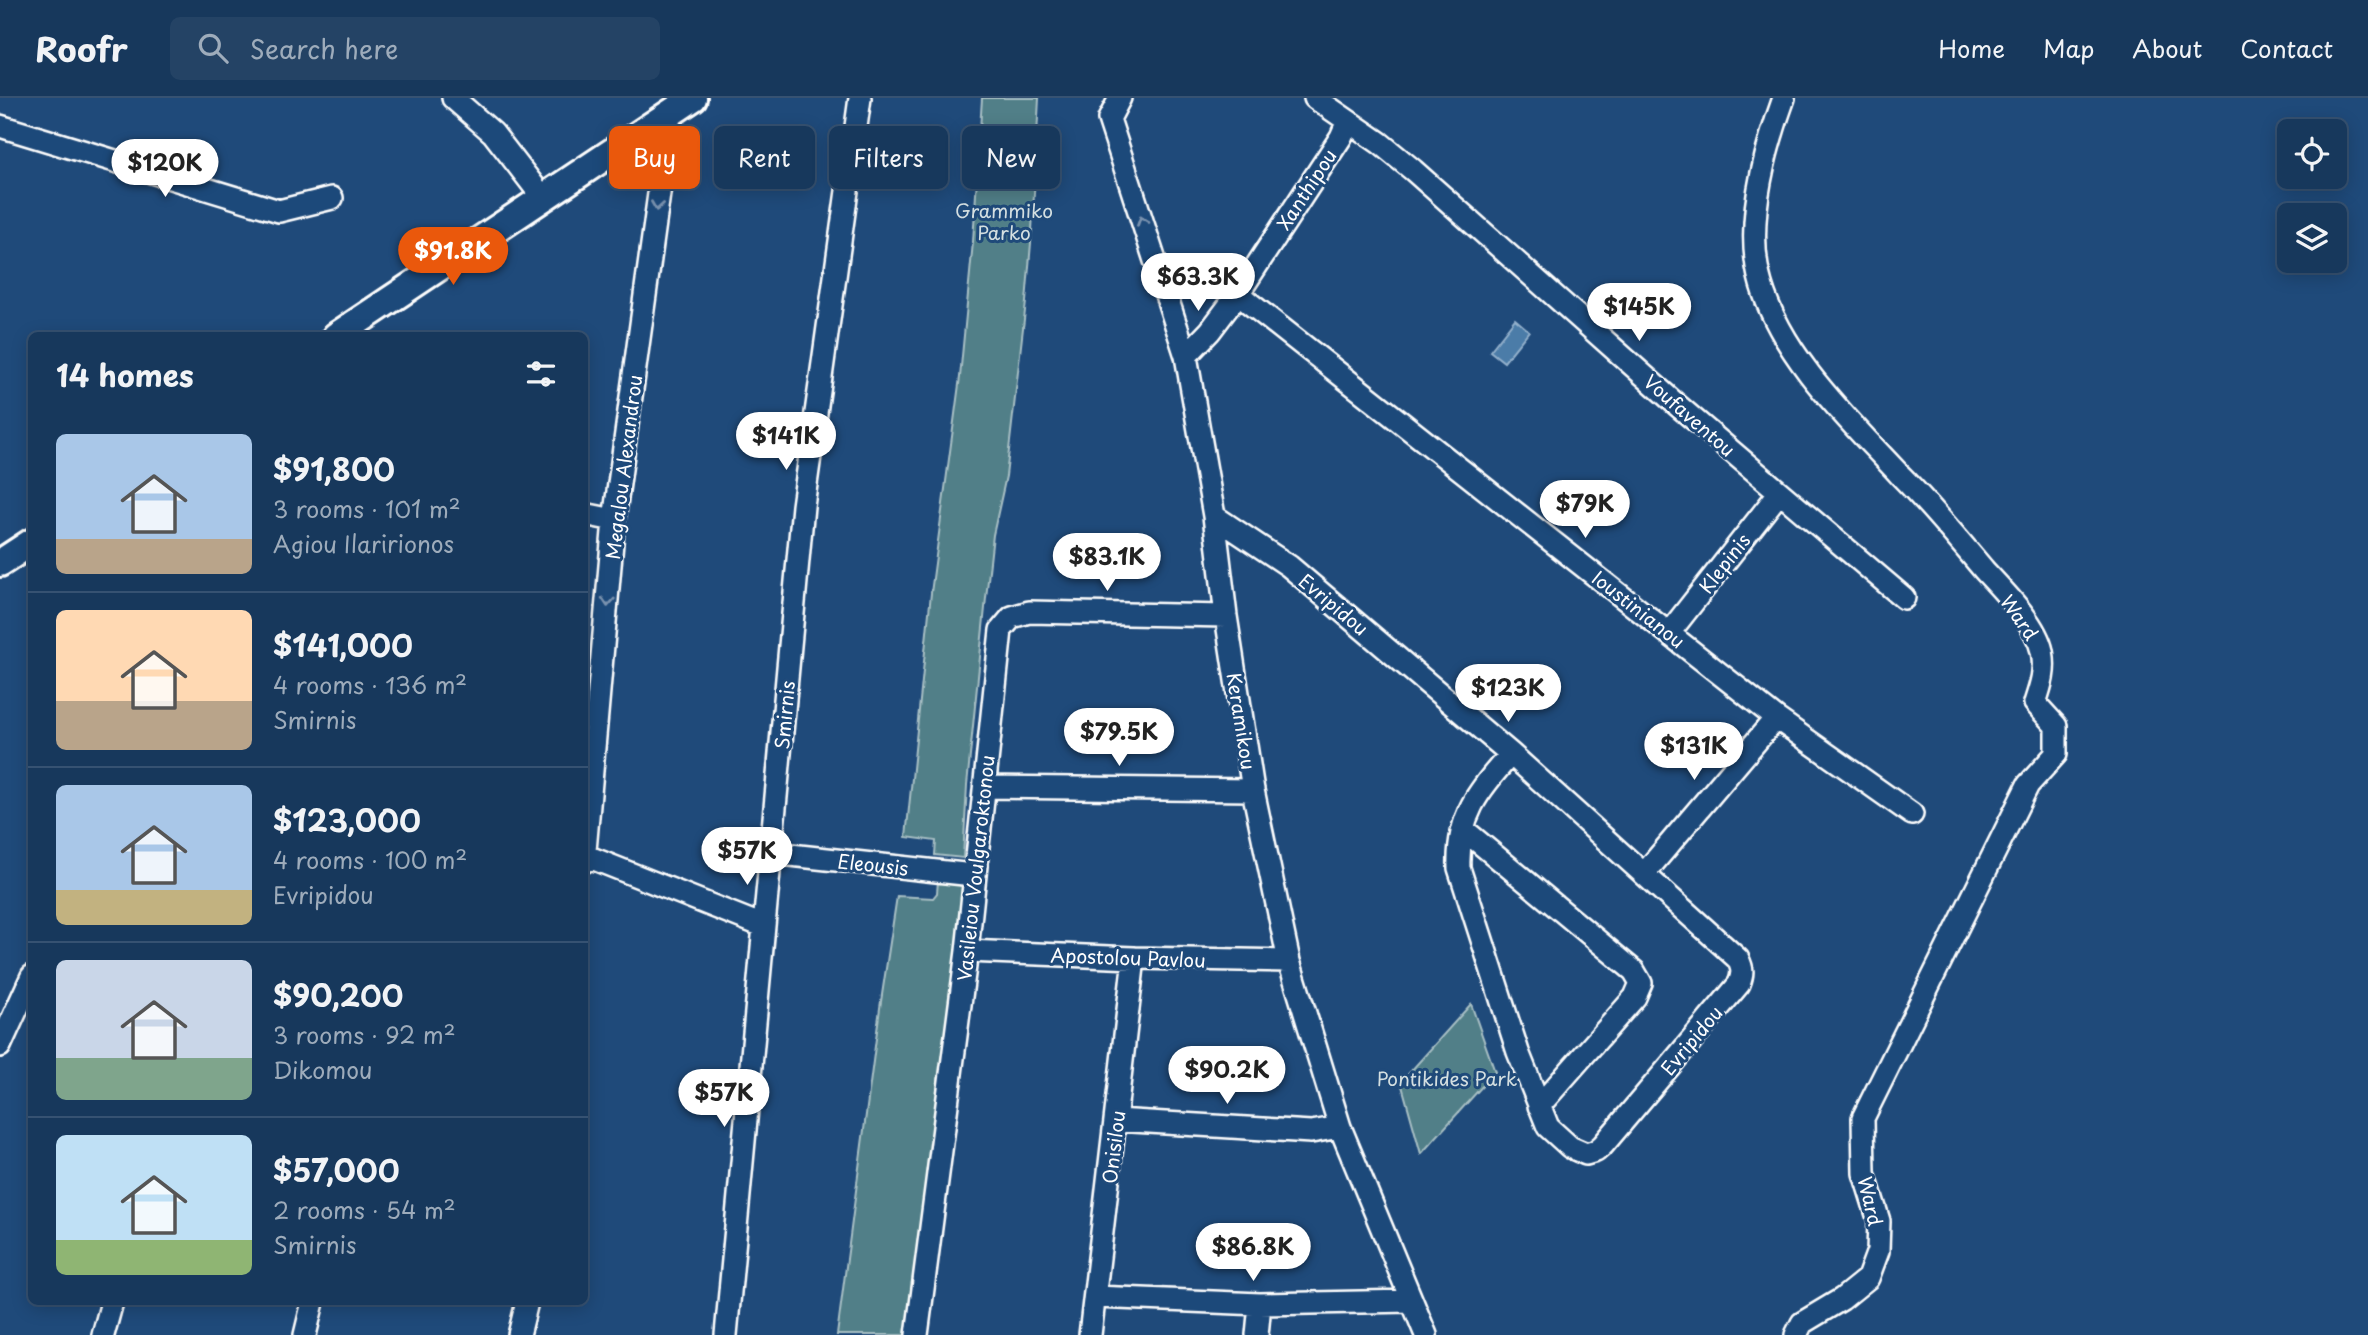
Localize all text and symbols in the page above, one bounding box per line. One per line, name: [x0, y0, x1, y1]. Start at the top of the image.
search box: [170, 17, 660, 80]
text: Roofr: [35, 23, 128, 73]
icon: search: [194, 29, 232, 67]
text: Search here: [250, 29, 398, 68]
text: Home: [1938, 30, 2005, 66]
text: Map: [2043, 30, 2094, 66]
text: About: [2132, 30, 2202, 66]
text: Contact: [2240, 30, 2333, 66]
map controls: [2277, 119, 2347, 273]
button: locate: [2277, 119, 2347, 189]
chip: Buy: [609, 126, 700, 189]
chip: Rent: [714, 126, 815, 189]
chip: Filters: [829, 126, 948, 189]
chip: New: [962, 126, 1060, 189]
pin: $120K: [116, 140, 214, 199]
street label: Xanthipou: [1269, 143, 1343, 235]
text: $120K: [127, 144, 203, 179]
park label: Grammiko Parko: [955, 196, 1053, 246]
one-way arrow: [650, 200, 665, 212]
button: layers: [2277, 203, 2347, 273]
one-way arrow: [1136, 216, 1150, 228]
pin: $91.8K: [396, 228, 510, 287]
text: $91.8K: [414, 232, 492, 267]
pin: $63.3K: [1141, 254, 1255, 313]
text: $63.3K: [1157, 258, 1239, 293]
pin: $145K: [1590, 284, 1688, 343]
text: $145K: [1603, 288, 1675, 323]
text: 14 homes: [56, 352, 194, 397]
icon: filters: [522, 355, 560, 393]
street label: Voufaventou: [1638, 367, 1742, 463]
street label: Megalou Alexandrou: [598, 373, 648, 561]
pin: $141K: [737, 412, 835, 472]
text: $141K: [752, 417, 820, 452]
text: $91,800: [273, 446, 395, 491]
icon: home: [112, 462, 196, 546]
pin: $79K: [1544, 480, 1626, 540]
text: $79K: [1556, 485, 1614, 520]
text: 3 rooms · 101 m²: [273, 491, 461, 526]
text: Agiou Ilaririonos: [273, 526, 454, 561]
street label: Klepinis: [1692, 527, 1756, 599]
pin: $83.1K: [1050, 533, 1164, 593]
text: $83.1K: [1069, 538, 1145, 573]
street label: Ioustinianou: [1587, 564, 1691, 654]
street label: Evripidou: [1293, 567, 1375, 641]
street label: Ward: [1994, 589, 2046, 646]
one-way arrow: [601, 597, 616, 608]
text: $141,000: [273, 622, 413, 667]
icon: home: [112, 638, 196, 722]
pin: $123K: [1459, 664, 1557, 724]
text: 4 rooms · 136 m²: [273, 667, 467, 702]
text: $123K: [1471, 669, 1545, 704]
street label: Keramikou: [1221, 670, 1263, 772]
street label: Smirnis: [767, 679, 801, 751]
text: Smirnis: [273, 702, 356, 737]
pin: $79.5K: [1062, 708, 1176, 768]
text: $79.5K: [1080, 713, 1158, 748]
pin: $131K: [1645, 722, 1743, 782]
text: $131K: [1660, 727, 1728, 762]
street label: Vasileiou Voulgaroktonou: [949, 754, 1001, 982]
text: $123,000: [273, 797, 421, 842]
icon: home: [112, 813, 196, 897]
pin: $57K: [706, 828, 788, 887]
text: $57K: [717, 832, 777, 867]
text: 4 rooms · 100 m²: [273, 842, 467, 877]
street label: Eleousis: [836, 846, 910, 882]
text: Evripidou: [273, 877, 374, 912]
street label: Apostolou Pavlou: [1050, 940, 1206, 974]
text: $90,200: [273, 972, 403, 1017]
icon: home: [112, 988, 196, 1072]
street label: Evripidou: [1654, 999, 1728, 1081]
text: 3 rooms · 92 m²: [273, 1017, 456, 1052]
pin: $90.2K: [1170, 1046, 1284, 1106]
text: $90.2K: [1184, 1051, 1270, 1086]
text: Dikomou: [273, 1052, 372, 1087]
park label: Pontikides Park: [1377, 1064, 1518, 1092]
pin: $57K: [683, 1070, 765, 1129]
text: $57K: [694, 1074, 754, 1109]
street label: Onisilou: [1095, 1109, 1131, 1185]
text: $57,000: [273, 1147, 400, 1192]
icon: home: [112, 1163, 196, 1247]
street label: Ward: [1852, 1174, 1890, 1229]
text: 2 rooms · 54 m²: [273, 1192, 456, 1227]
pin: $86.8K: [1196, 1224, 1310, 1283]
text: Smirnis: [273, 1227, 356, 1262]
text: $86.8K: [1212, 1228, 1294, 1263]

